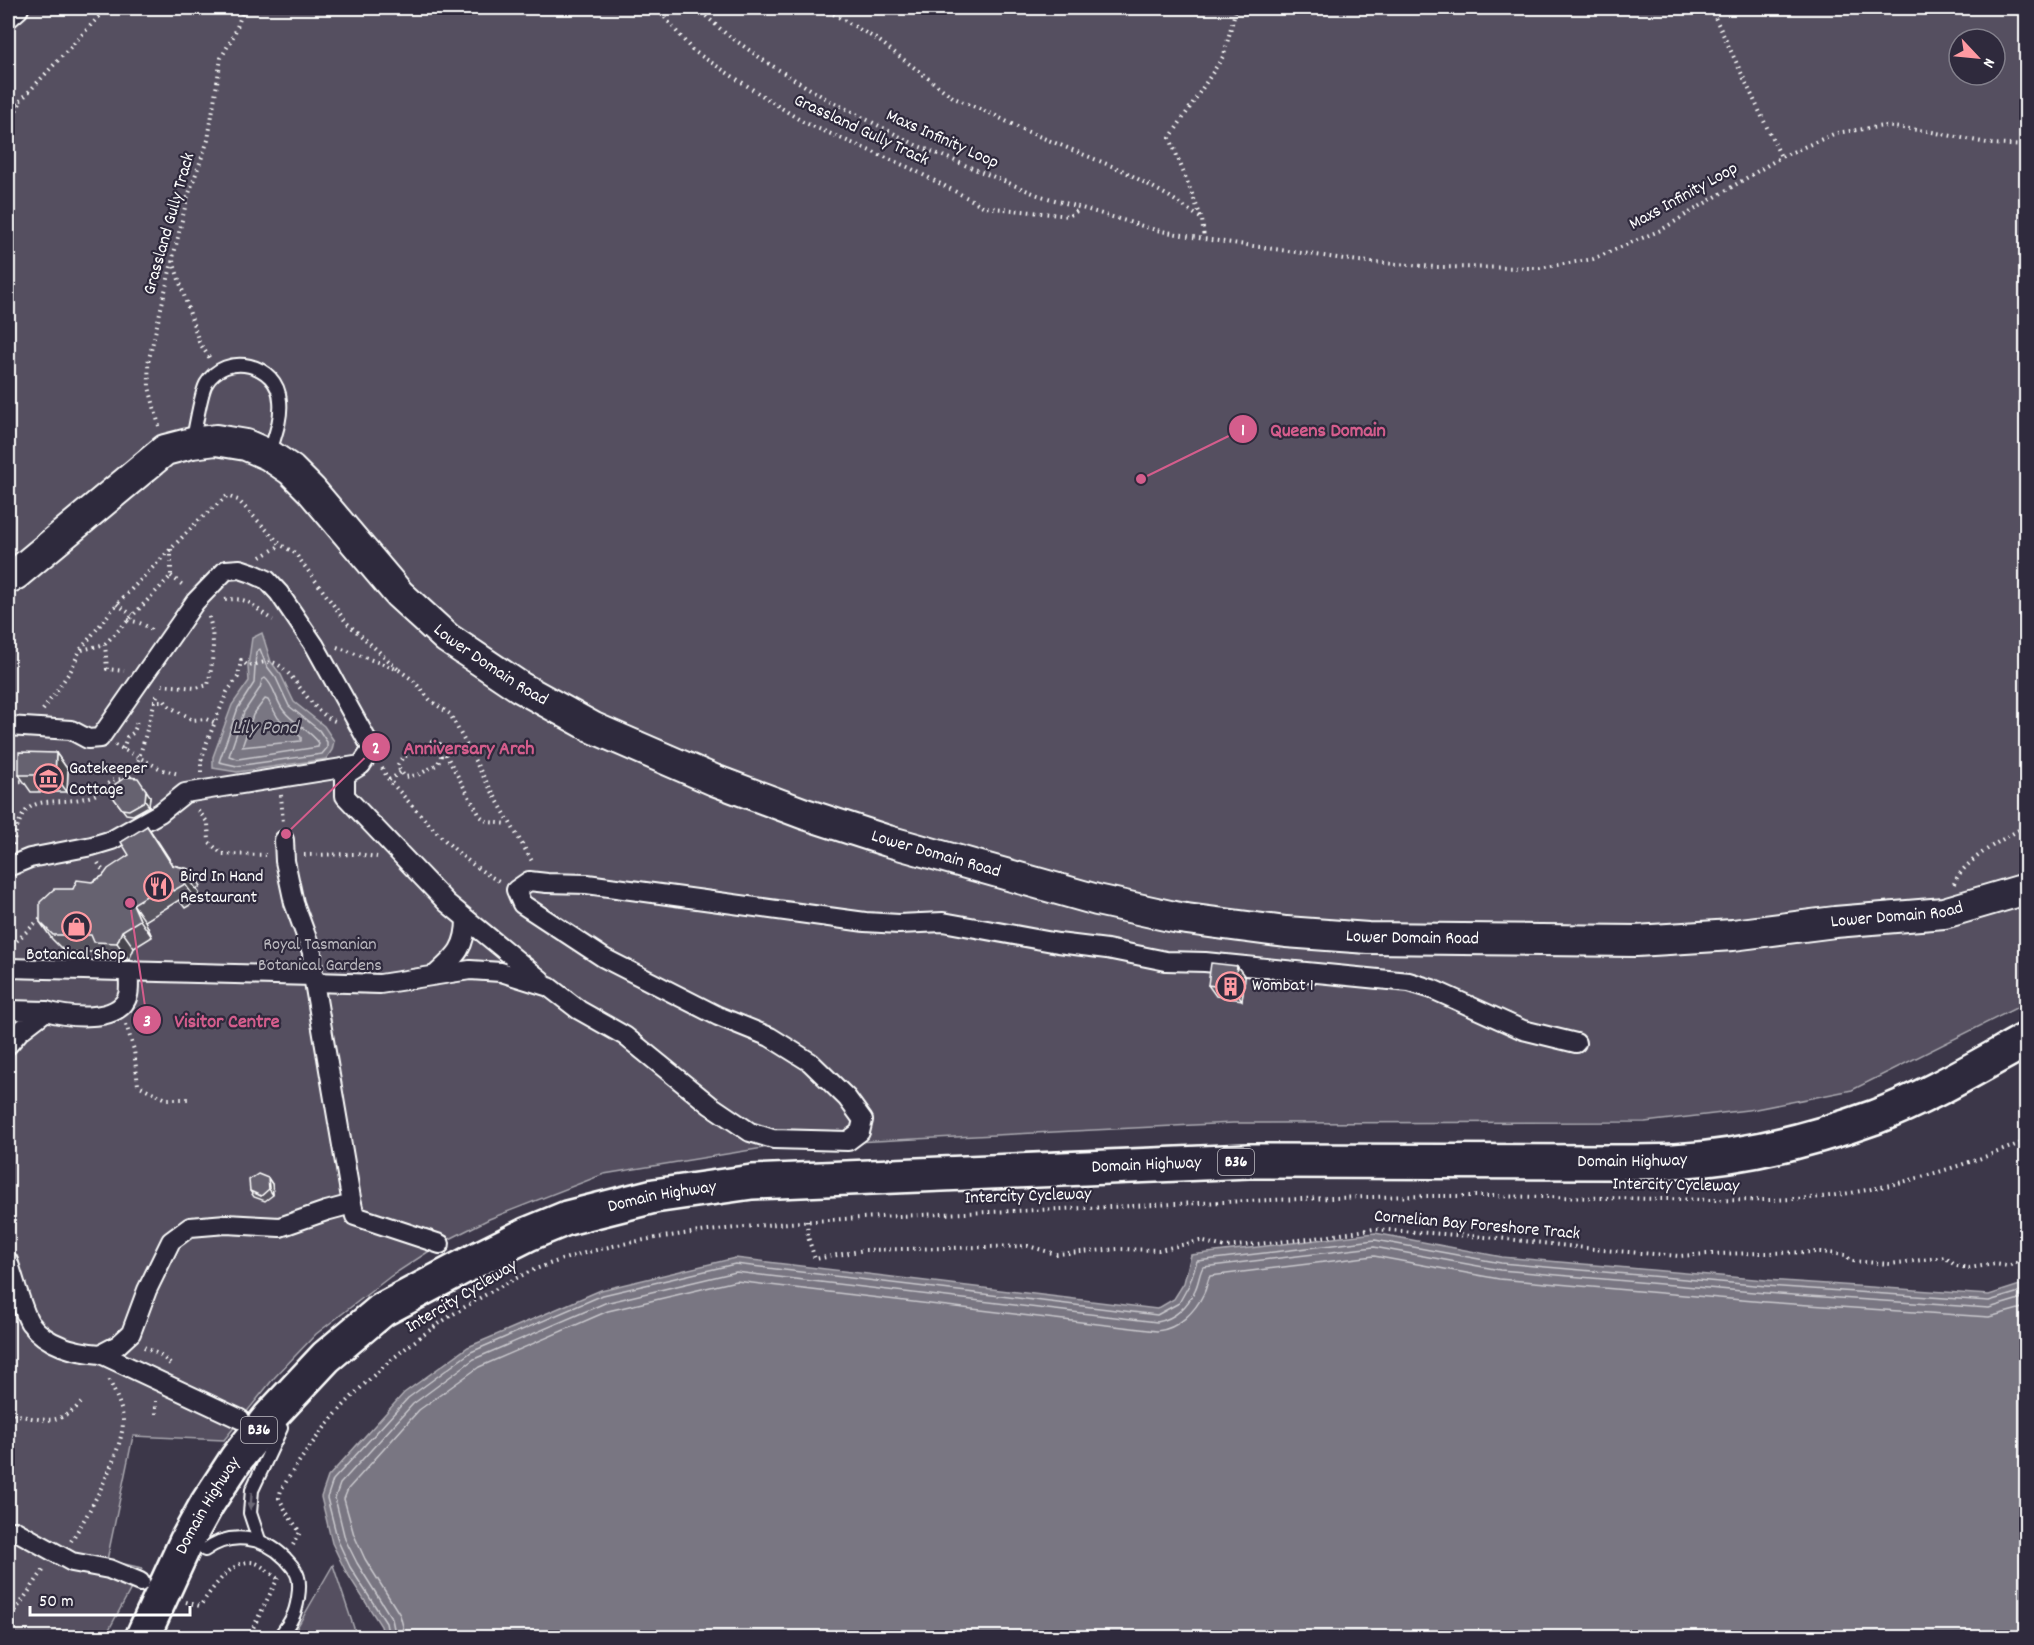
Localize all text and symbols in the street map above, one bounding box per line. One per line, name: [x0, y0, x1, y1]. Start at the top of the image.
north arrow: [1947, 27, 2007, 87]
text: N: [1976, 54, 2000, 71]
street label: Grassland Gully Track: [789, 89, 933, 173]
street label: Maxs Infinity Loop: [882, 104, 1002, 176]
street label: Grassland Gully Track: [138, 150, 202, 298]
street label: Maxs Infinity Loop: [1625, 157, 1743, 237]
callout: Queens Domain: [1228, 410, 1398, 448]
text: Queens Domain: [1270, 418, 1386, 446]
text: 1: [1241, 419, 1245, 444]
street label: Lower Domain Road: [427, 618, 552, 713]
water label: Lily Pond: [232, 715, 301, 743]
callout: Anniversary Arch: [361, 728, 546, 766]
text: Anniversary Arch: [403, 736, 535, 764]
text: 2: [372, 737, 380, 762]
place label: Gatekeeper Cottage: [69, 757, 148, 803]
museum icon: Gatekeeper Cottage: [32, 763, 64, 795]
street label: Lower Domain Road: [868, 824, 1003, 885]
place label: Bird In Hand Restaurant: [180, 865, 264, 911]
restaurant icon: Bird In Hand Restaurant: [143, 871, 175, 903]
street label: Lower Domain Road: [1829, 895, 1966, 935]
shop icon: Botanical Shop: [60, 910, 92, 942]
street label: Lower Domain Road: [1345, 924, 1479, 952]
park label: Royal Tasmanian Botanical Gardens: [258, 933, 382, 979]
place label: Botanical Shop: [26, 943, 126, 968]
building icon: Wombat 1: [1215, 970, 1247, 1002]
place label: Wombat 1: [1252, 974, 1314, 999]
callout: Visitor Centre: [132, 1001, 291, 1039]
text: Visitor Centre: [174, 1009, 280, 1037]
text: 3: [143, 1010, 151, 1035]
street label: Domain Highway: [1577, 1148, 1689, 1175]
road number: B36: [1218, 1149, 1254, 1175]
street label: Domain Highway: [1091, 1150, 1203, 1180]
street label: Intercity Cycleway: [1612, 1172, 1740, 1200]
street label: Domain Highway: [605, 1175, 719, 1220]
street label: Intercity Cycleway: [964, 1182, 1092, 1212]
street label: Cornelian Bay Foreshore Track: [1373, 1205, 1581, 1247]
street label: Intercity Cycleway: [401, 1253, 523, 1340]
road number: B36: [241, 1417, 277, 1443]
street label: Domain Highway: [169, 1451, 247, 1559]
one-way arrow: [247, 1492, 256, 1511]
scale bar: [30, 1579, 190, 1617]
text: 50 m: [39, 1590, 74, 1615]

